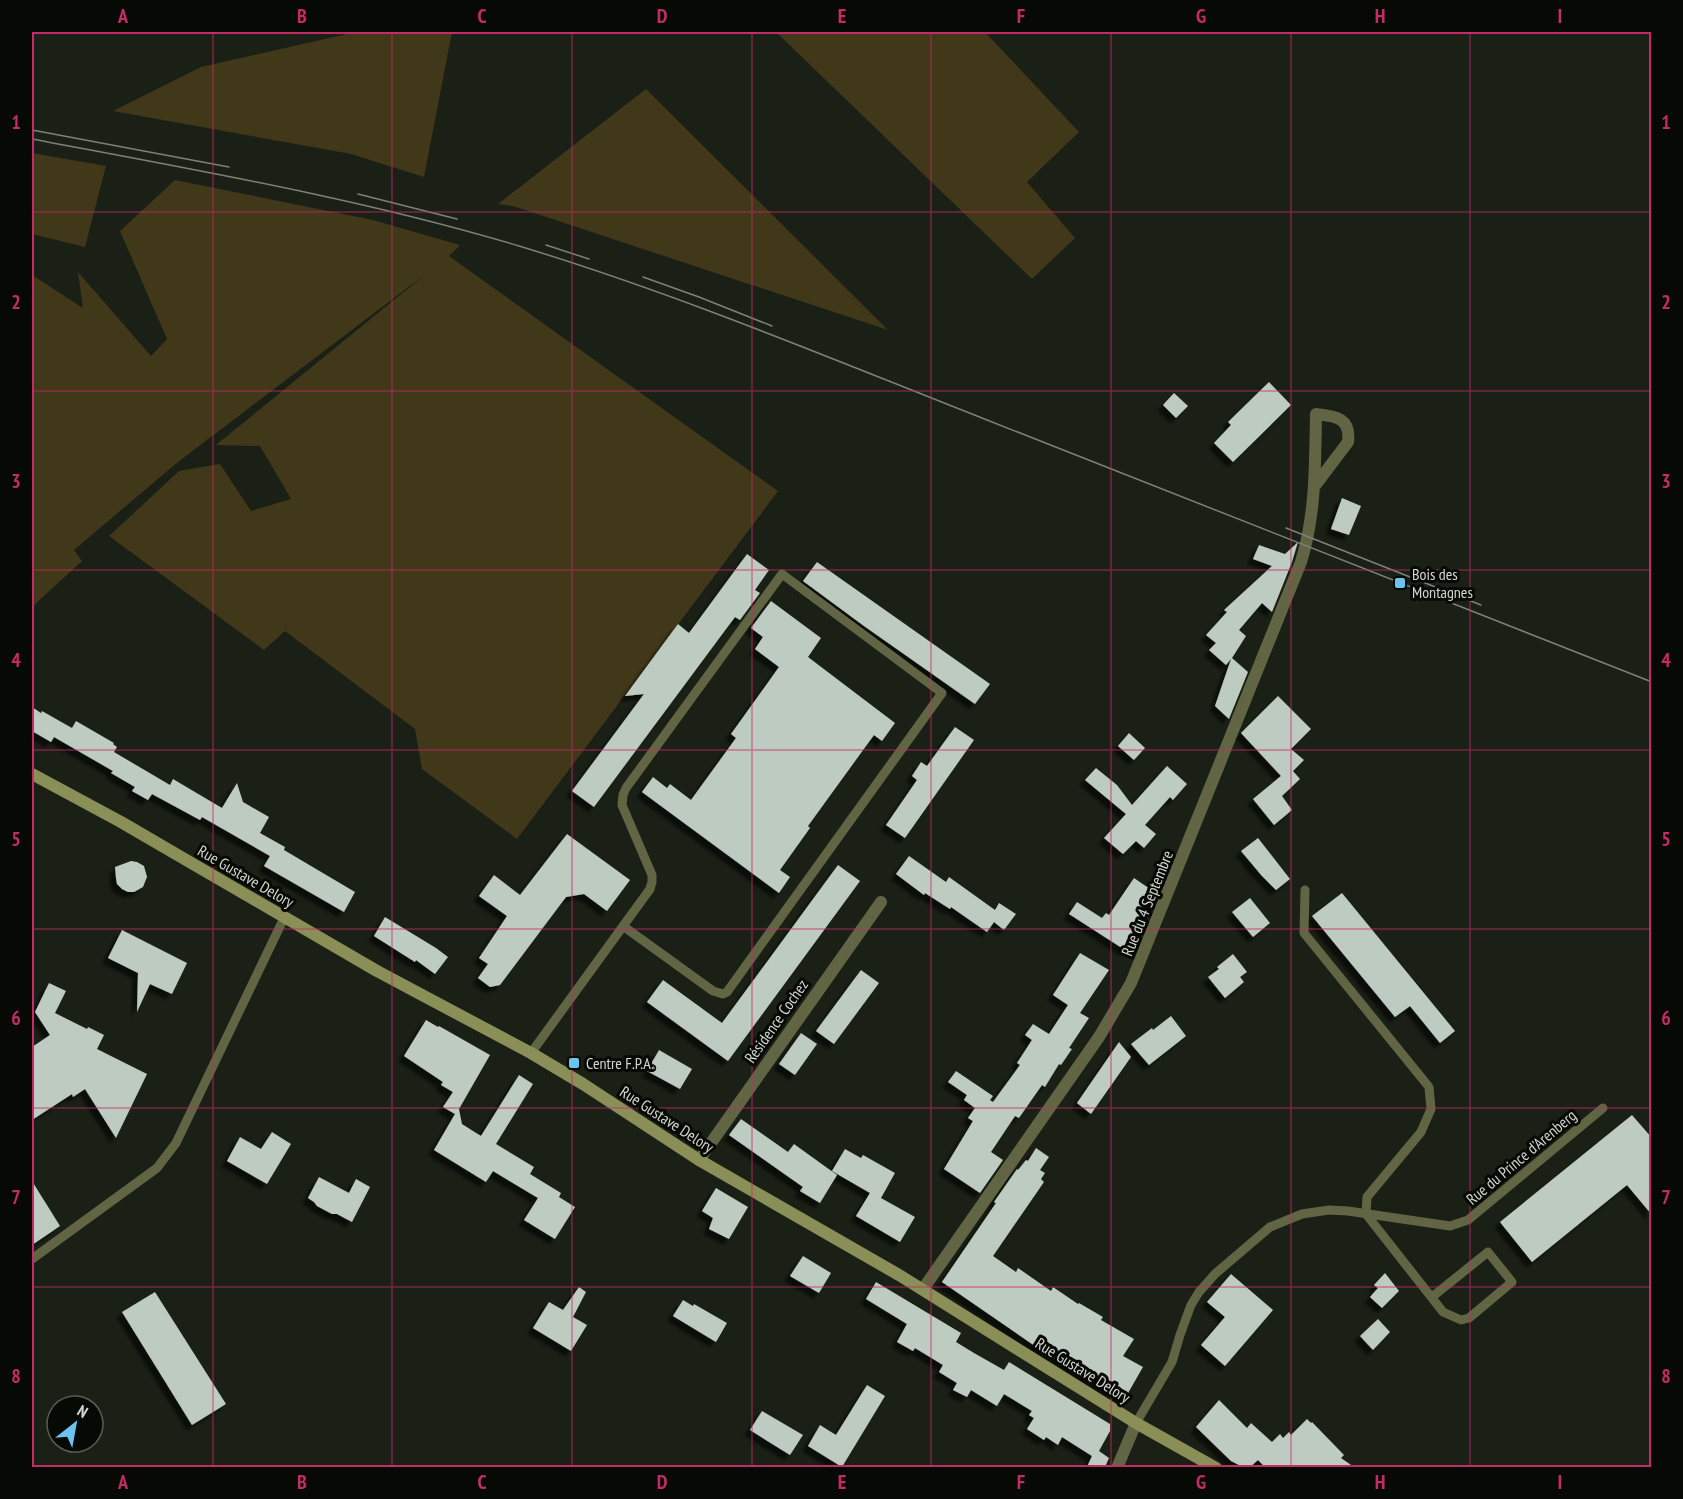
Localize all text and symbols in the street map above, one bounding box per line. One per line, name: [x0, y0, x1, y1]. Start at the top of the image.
text: A: [117, 3, 129, 29]
text: B: [297, 3, 307, 29]
text: C: [477, 3, 487, 29]
text: D: [657, 3, 668, 29]
text: E: [838, 3, 846, 29]
text: F: [1017, 3, 1025, 29]
text: G: [1196, 3, 1206, 29]
text: H: [1375, 3, 1385, 29]
text: I: [1558, 3, 1562, 29]
text: 1: [11, 109, 21, 135]
text: 1: [1661, 109, 1671, 135]
text: 2: [11, 289, 21, 315]
text: 2: [1661, 289, 1671, 315]
text: 3: [11, 468, 21, 494]
text: 3: [1661, 468, 1671, 494]
place label: Bois des Montagnes: [1412, 564, 1473, 602]
marker: Bois des Montagnes: [1393, 576, 1407, 590]
text: 4: [11, 647, 21, 673]
text: 4: [1661, 647, 1671, 673]
text: 5: [11, 826, 21, 852]
text: 5: [1661, 826, 1671, 852]
street label: Rue Gustave Delory: [194, 840, 298, 912]
street label: Rue du 4 Septembre: [1117, 847, 1177, 959]
street label: Résidence Cochez: [740, 975, 812, 1067]
text: 6: [11, 1005, 21, 1031]
text: 6: [1661, 1005, 1671, 1031]
place label: Centre F.P.A.: [586, 1053, 654, 1073]
marker: Centre F.P.A.: [567, 1056, 581, 1070]
street label: Rue Gustave Delory: [616, 1081, 718, 1157]
street label: Rue du Prince d'Arenberg: [1462, 1105, 1580, 1209]
text: 7: [11, 1184, 21, 1210]
text: 7: [1661, 1184, 1671, 1210]
street label: Rue Gustave Delory: [1032, 1333, 1134, 1407]
text: 8: [11, 1363, 21, 1389]
text: 8: [1661, 1363, 1671, 1389]
north arrow: [45, 1394, 105, 1454]
text: N: [74, 1400, 92, 1422]
text: A: [117, 1469, 129, 1495]
text: B: [297, 1469, 307, 1495]
text: C: [477, 1469, 487, 1495]
text: D: [657, 1469, 668, 1495]
text: E: [838, 1469, 846, 1495]
text: F: [1017, 1469, 1025, 1495]
text: G: [1196, 1469, 1206, 1495]
text: H: [1375, 1469, 1385, 1495]
text: I: [1558, 1469, 1562, 1495]

